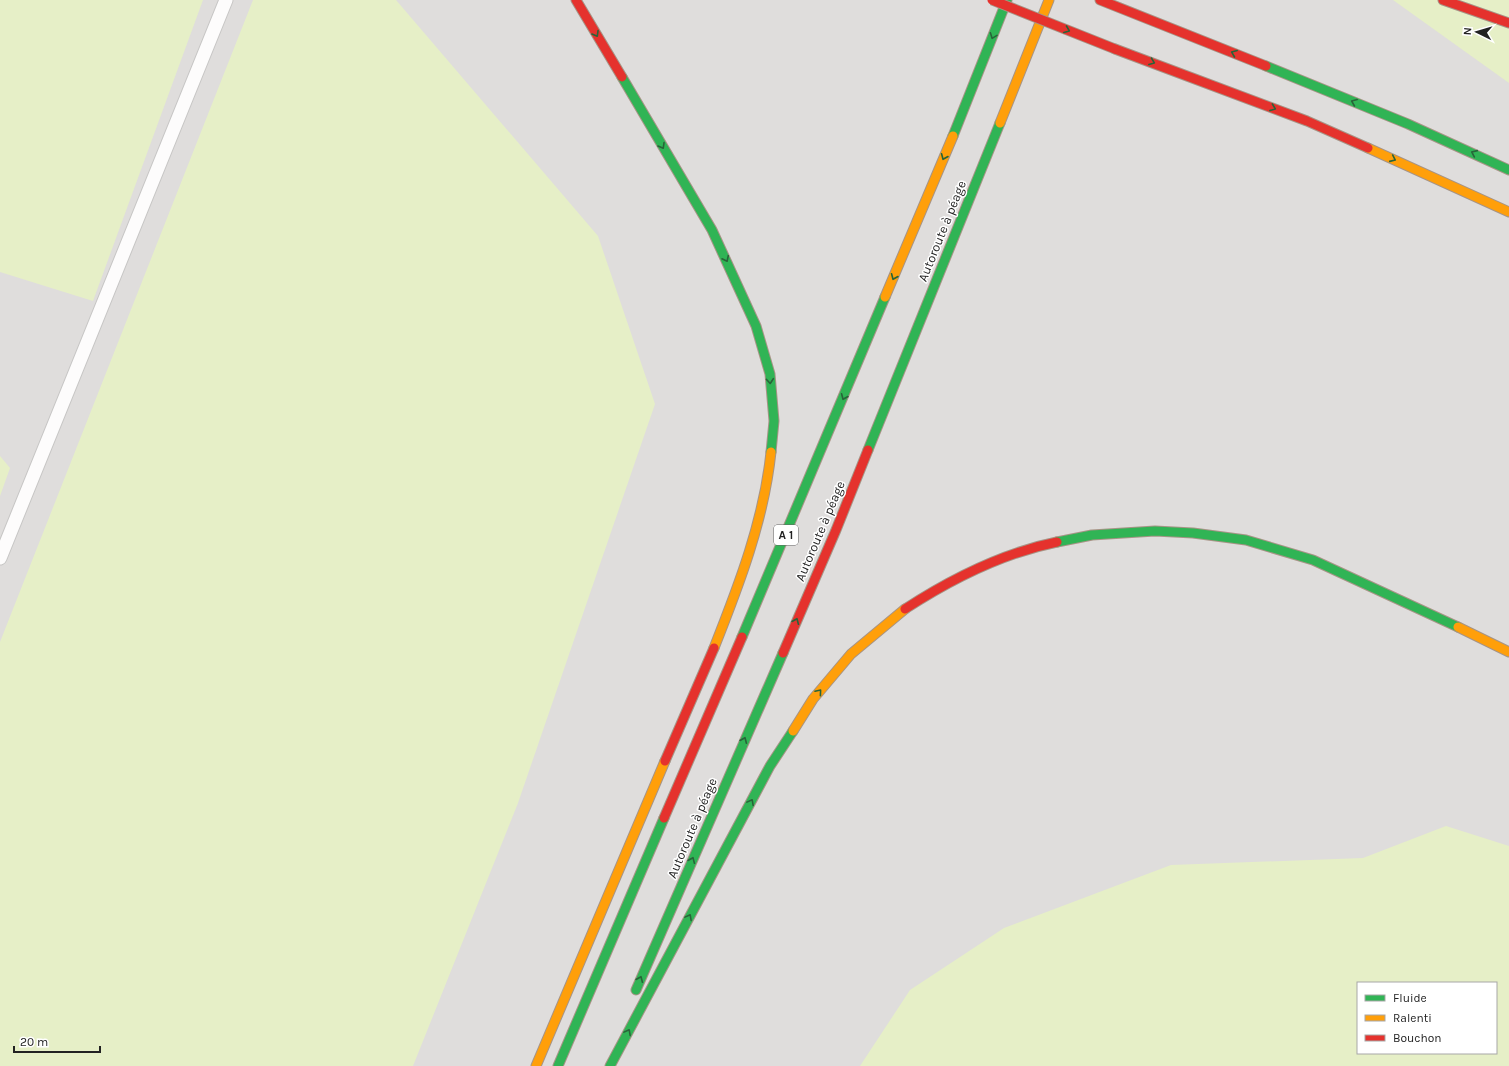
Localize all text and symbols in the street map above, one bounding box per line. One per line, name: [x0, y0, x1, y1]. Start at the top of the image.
north arrow: [1457, 12, 1497, 52]
one-way arrow: [1063, 25, 1070, 33]
text: N: [1461, 27, 1474, 36]
one-way arrow: [592, 30, 599, 37]
one-way arrow: [989, 33, 997, 40]
one-way arrow: [1230, 49, 1237, 57]
one-way arrow: [1148, 58, 1155, 66]
one-way arrow: [1351, 98, 1358, 106]
one-way arrow: [1270, 104, 1277, 112]
one-way arrow: [658, 142, 665, 149]
one-way arrow: [1470, 150, 1478, 158]
one-way arrow: [941, 153, 949, 160]
one-way arrow: [1389, 154, 1397, 162]
street label: Autoroute à péage: [915, 178, 969, 284]
one-way arrow: [721, 255, 729, 262]
one-way arrow: [891, 272, 899, 280]
one-way arrow: [766, 378, 775, 384]
one-way arrow: [841, 392, 849, 400]
street label: Autoroute à péage: [792, 478, 848, 583]
road number: A 1: [774, 525, 798, 545]
one-way arrow: [791, 618, 799, 626]
one-way arrow: [814, 689, 821, 697]
one-way arrow: [739, 737, 747, 745]
street label: Autoroute à péage: [664, 775, 720, 880]
one-way arrow: [746, 799, 753, 807]
one-way arrow: [687, 856, 695, 864]
one-way arrow: [685, 914, 692, 921]
one-way arrow: [636, 975, 644, 982]
legend: [1357, 982, 1497, 1054]
text: Fluide: [1393, 991, 1427, 1005]
text: Ralenti: [1393, 1011, 1432, 1025]
scale bar: [14, 1028, 100, 1054]
one-way arrow: [623, 1028, 631, 1036]
text: Bouchon: [1393, 1031, 1442, 1045]
text: 20 m: [20, 1035, 48, 1049]

